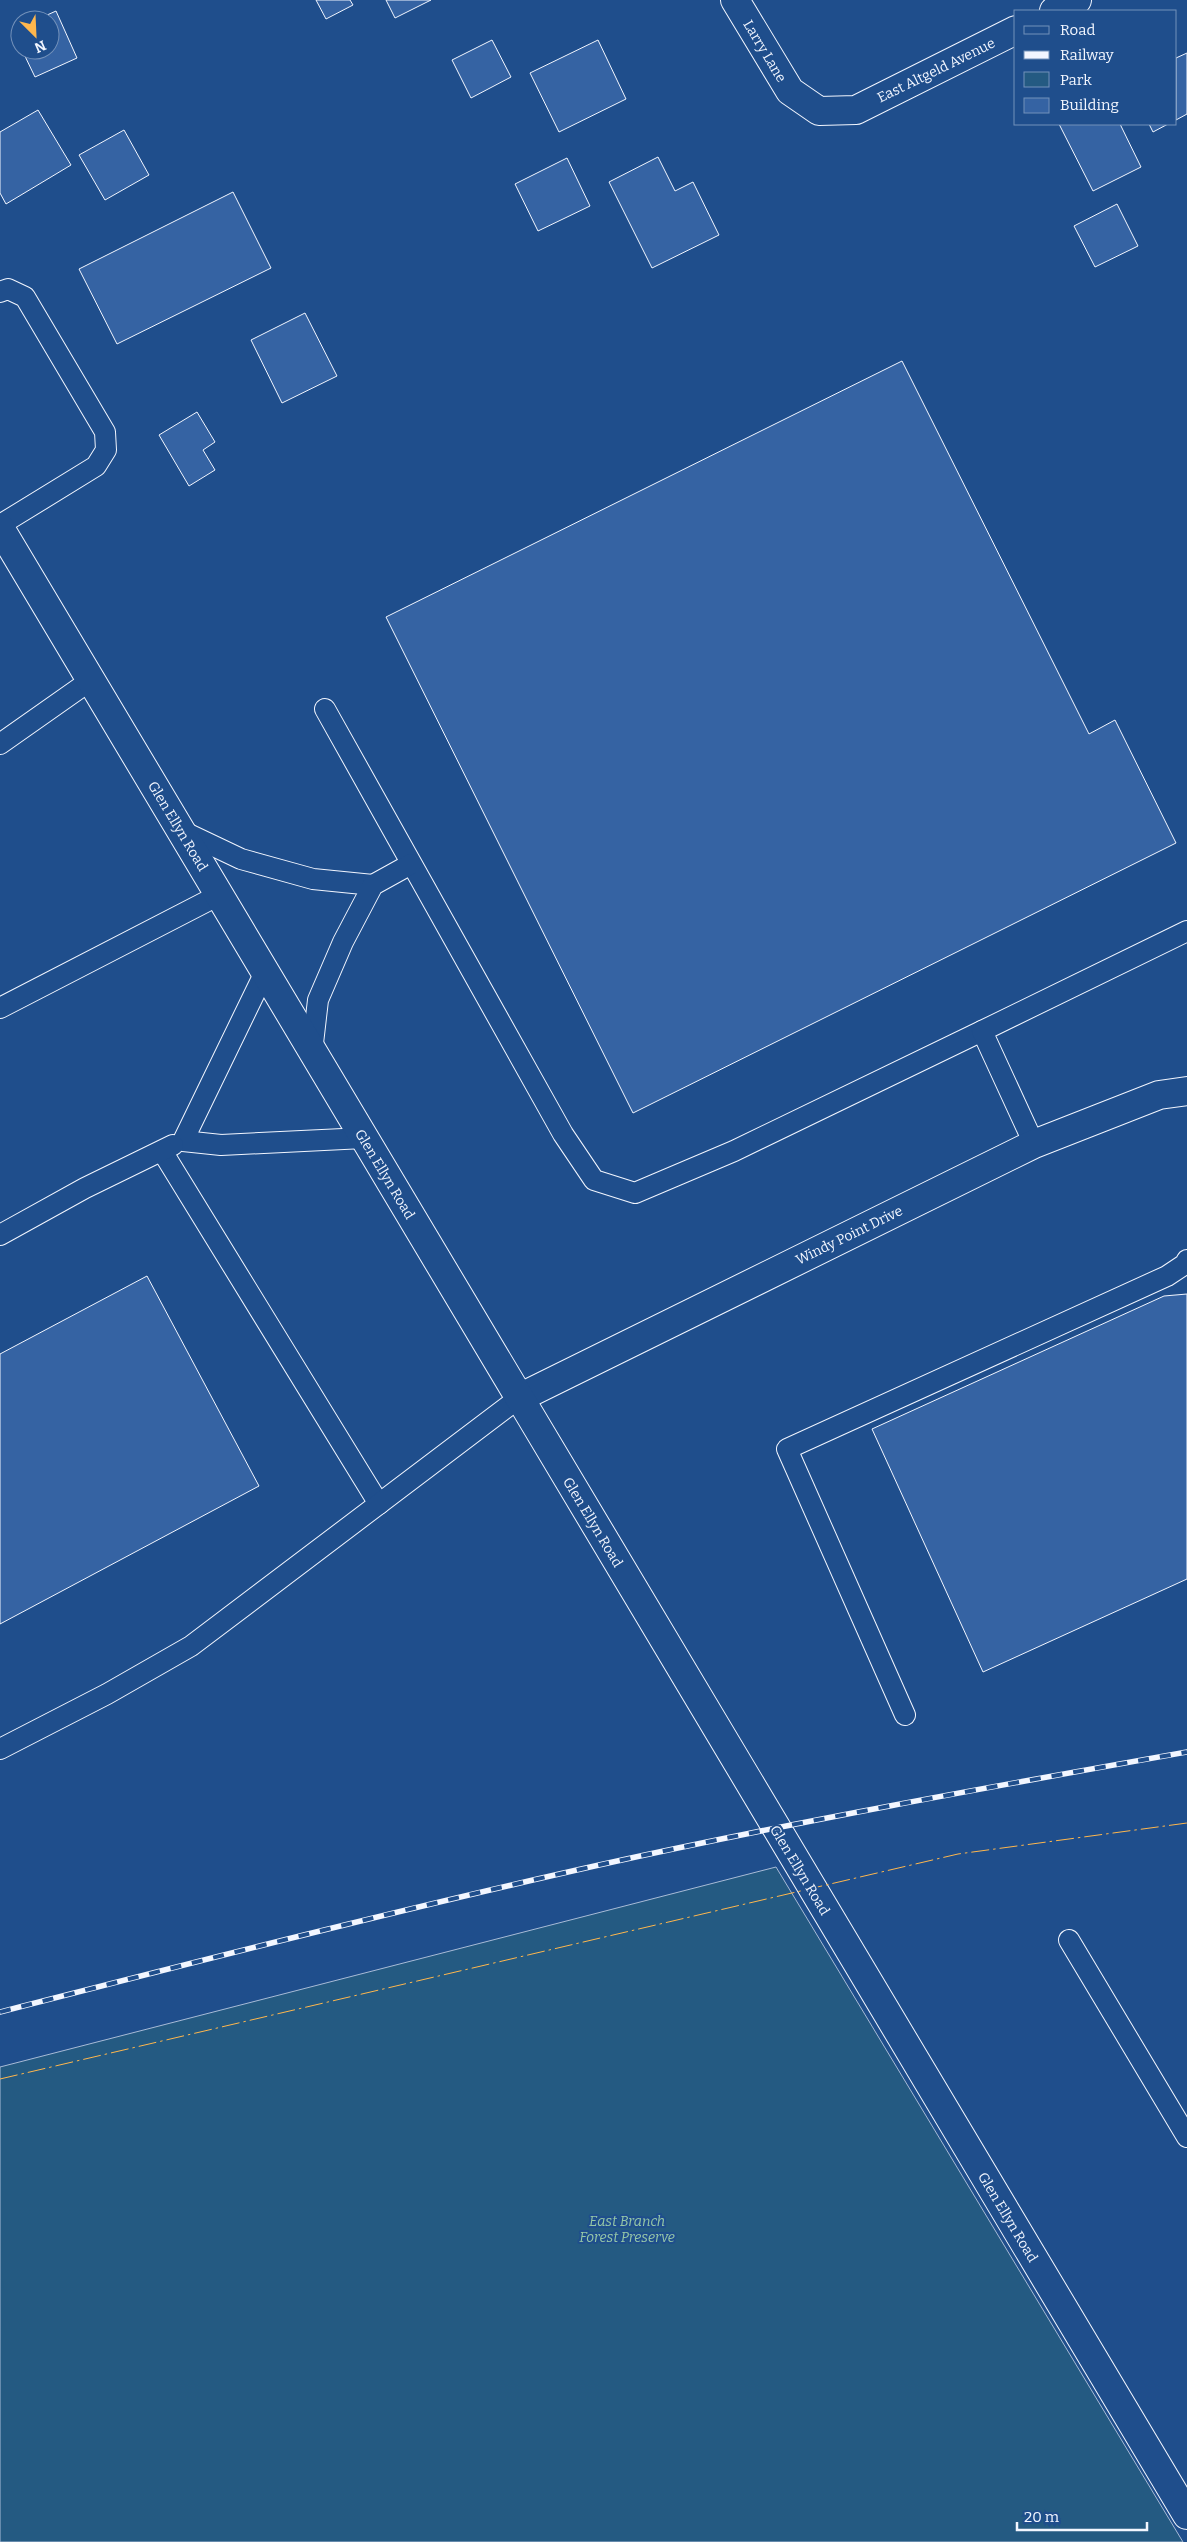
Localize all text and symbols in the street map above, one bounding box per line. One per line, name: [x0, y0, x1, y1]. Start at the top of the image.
north arrow: [10, 10, 60, 60]
legend: [1014, 10, 1177, 125]
street label: Larry Lane: [739, 17, 790, 85]
text: Road: [1060, 21, 1095, 39]
street label: East Altgeld Avenue: [875, 35, 998, 106]
text: N: [32, 36, 48, 56]
text: Railway: [1060, 46, 1114, 64]
text: Park: [1060, 71, 1092, 89]
text: Building: [1060, 96, 1119, 114]
street label: Glen Ellyn Road: [144, 778, 211, 874]
street label: Glen Ellyn Road: [351, 1126, 418, 1222]
street label: Windy Point Drive: [793, 1202, 905, 1269]
street label: Glen Ellyn Road: [559, 1474, 626, 1570]
street label: Glen Ellyn Road: [766, 1822, 833, 1918]
street label: Glen Ellyn Road: [974, 2169, 1041, 2265]
park label: East Branch Forest Preserve: [579, 2213, 675, 2246]
scale bar: [1017, 2500, 1147, 2532]
text: 20 m: [1024, 2508, 1060, 2526]

